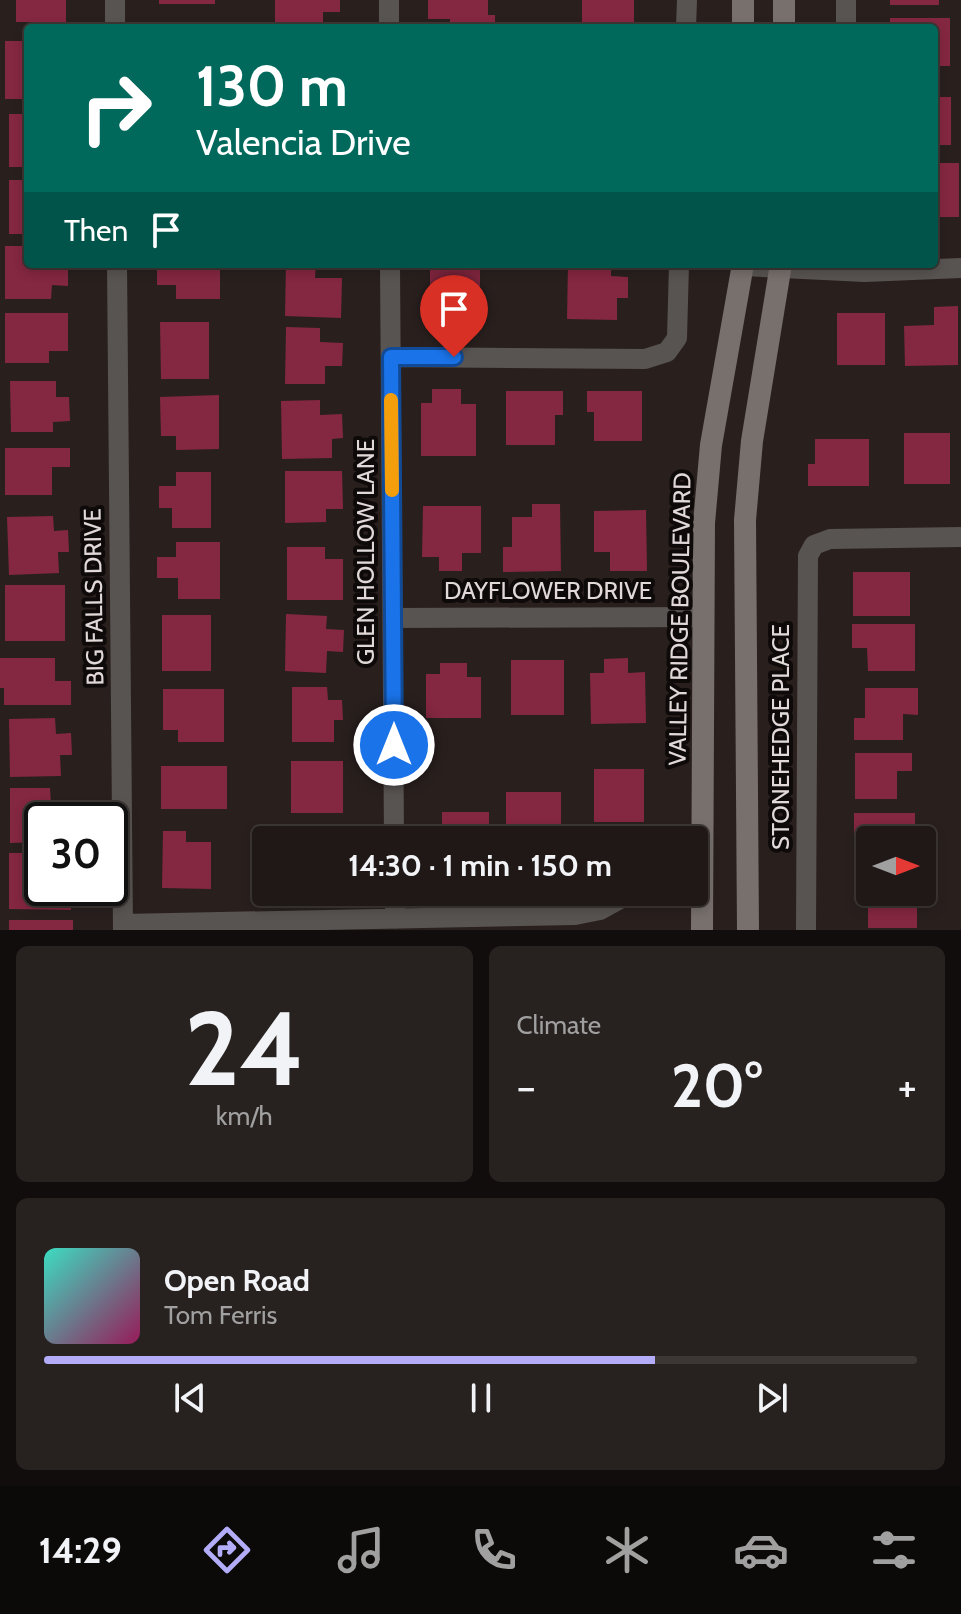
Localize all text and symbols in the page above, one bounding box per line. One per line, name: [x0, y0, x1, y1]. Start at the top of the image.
text: 130 m: [196, 52, 348, 120]
icon: right: [64, 56, 168, 160]
text: Valencia Drive: [196, 120, 411, 164]
icon: arrive: [144, 208, 188, 252]
text: Then: [64, 212, 128, 249]
pin: [420, 275, 488, 357]
icon: arrive: [432, 287, 476, 331]
street label: GLEN HOLLOW LANE: [351, 439, 380, 665]
street label: VALLEY RIDGE BOULEVARD: [662, 472, 697, 766]
street label: BIG FALLS DRIVE: [77, 508, 110, 686]
street label: DAYFLOWER DRIVE: [444, 576, 652, 605]
street label: STONEHEDGE PLACE: [766, 624, 795, 850]
position arrow: [352, 703, 436, 787]
speed limit sign: 30: [24, 802, 128, 906]
north arrow: [856, 826, 936, 906]
map controls: [856, 826, 936, 906]
text: 14:30 · 1 min · 150 m: [348, 847, 612, 884]
text: 24: [184, 985, 304, 1111]
text: Climate: [517, 1009, 601, 1041]
text: 20°: [671, 1049, 762, 1122]
text: −: [517, 1060, 536, 1113]
text: +: [898, 1060, 917, 1113]
text: km/h: [216, 1100, 273, 1132]
text: Open Road: [164, 1262, 310, 1299]
text: Tom Ferris: [164, 1299, 277, 1331]
icon: previous: [168, 1376, 212, 1420]
icon: pause: [459, 1376, 503, 1420]
icon: next: [750, 1376, 794, 1420]
icon: directions: [199, 1522, 255, 1578]
icon: music: [333, 1522, 389, 1578]
icon: phone: [466, 1522, 522, 1578]
icon: climate: [599, 1522, 655, 1578]
icon: car: [733, 1522, 789, 1578]
icon: filters: [866, 1522, 922, 1578]
text: 14:29: [39, 1528, 122, 1572]

